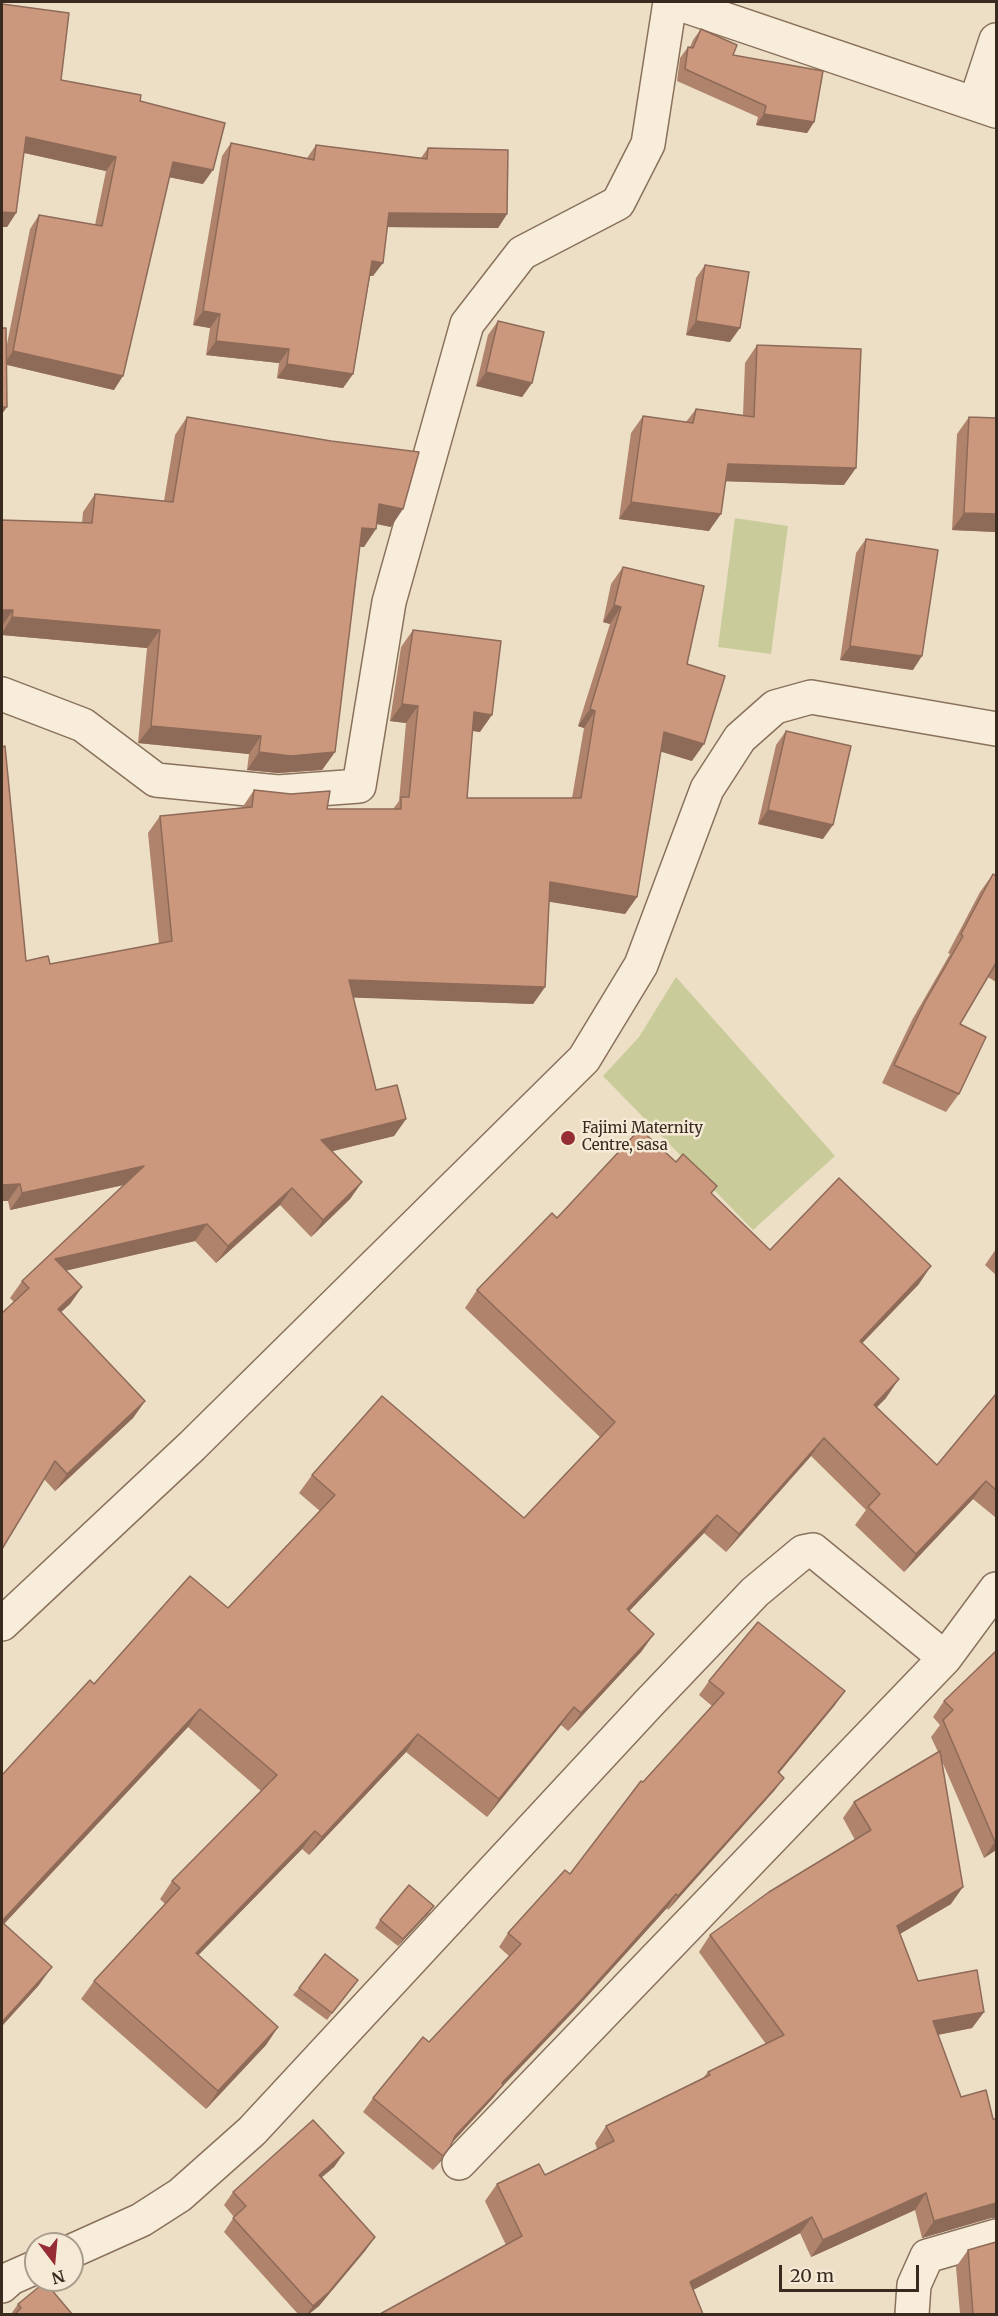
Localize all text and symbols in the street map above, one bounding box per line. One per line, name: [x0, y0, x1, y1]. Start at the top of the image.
place label: Fajimi Maternity Centre, sasa: [582, 1120, 703, 1155]
marker: Fajimi Maternity Centre, sasa: [559, 1129, 577, 1147]
north arrow: [24, 2232, 84, 2292]
scale bar: [782, 2253, 922, 2291]
text: 20 m: [790, 2264, 834, 2287]
text: N: [50, 2266, 67, 2289]

